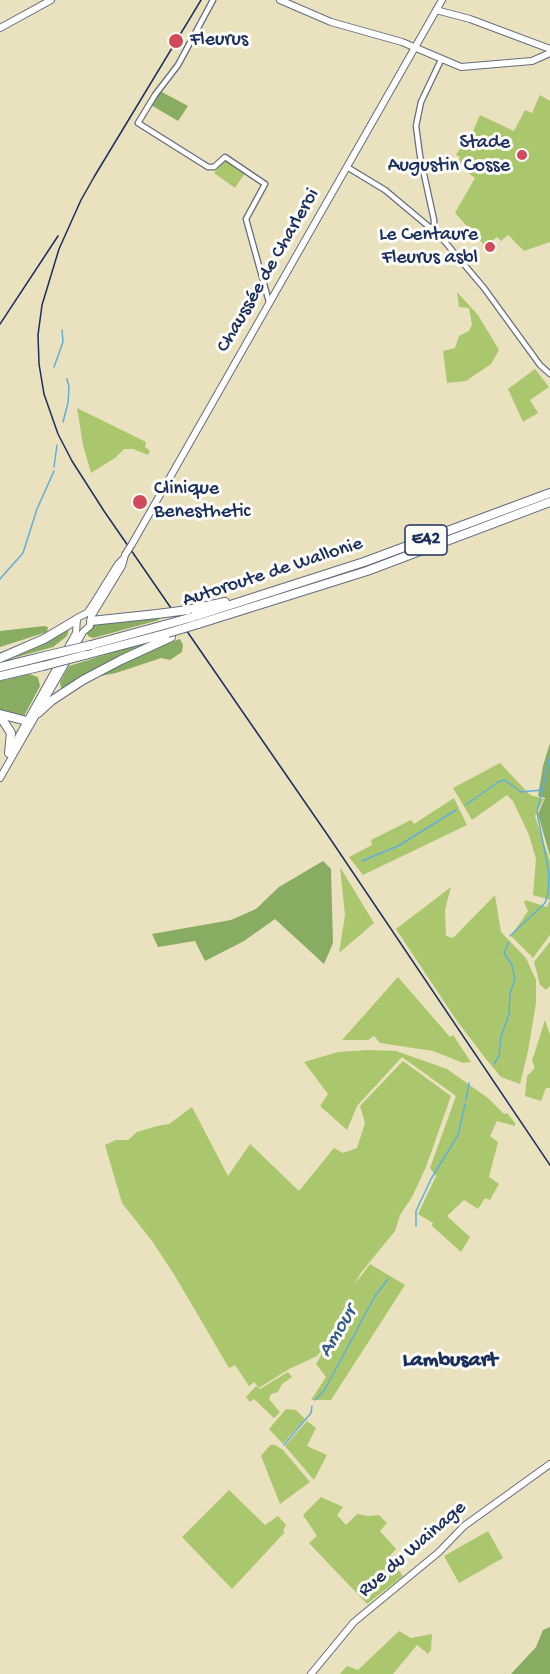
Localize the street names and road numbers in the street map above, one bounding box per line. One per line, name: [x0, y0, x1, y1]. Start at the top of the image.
street label: Chaussée de Charleroi: [212, 185, 326, 357]
road number: E42: [405, 525, 447, 555]
street label: Autoroute de Wallonie: [180, 533, 366, 613]
street label: Rue du Wainage: [354, 1496, 472, 1604]

